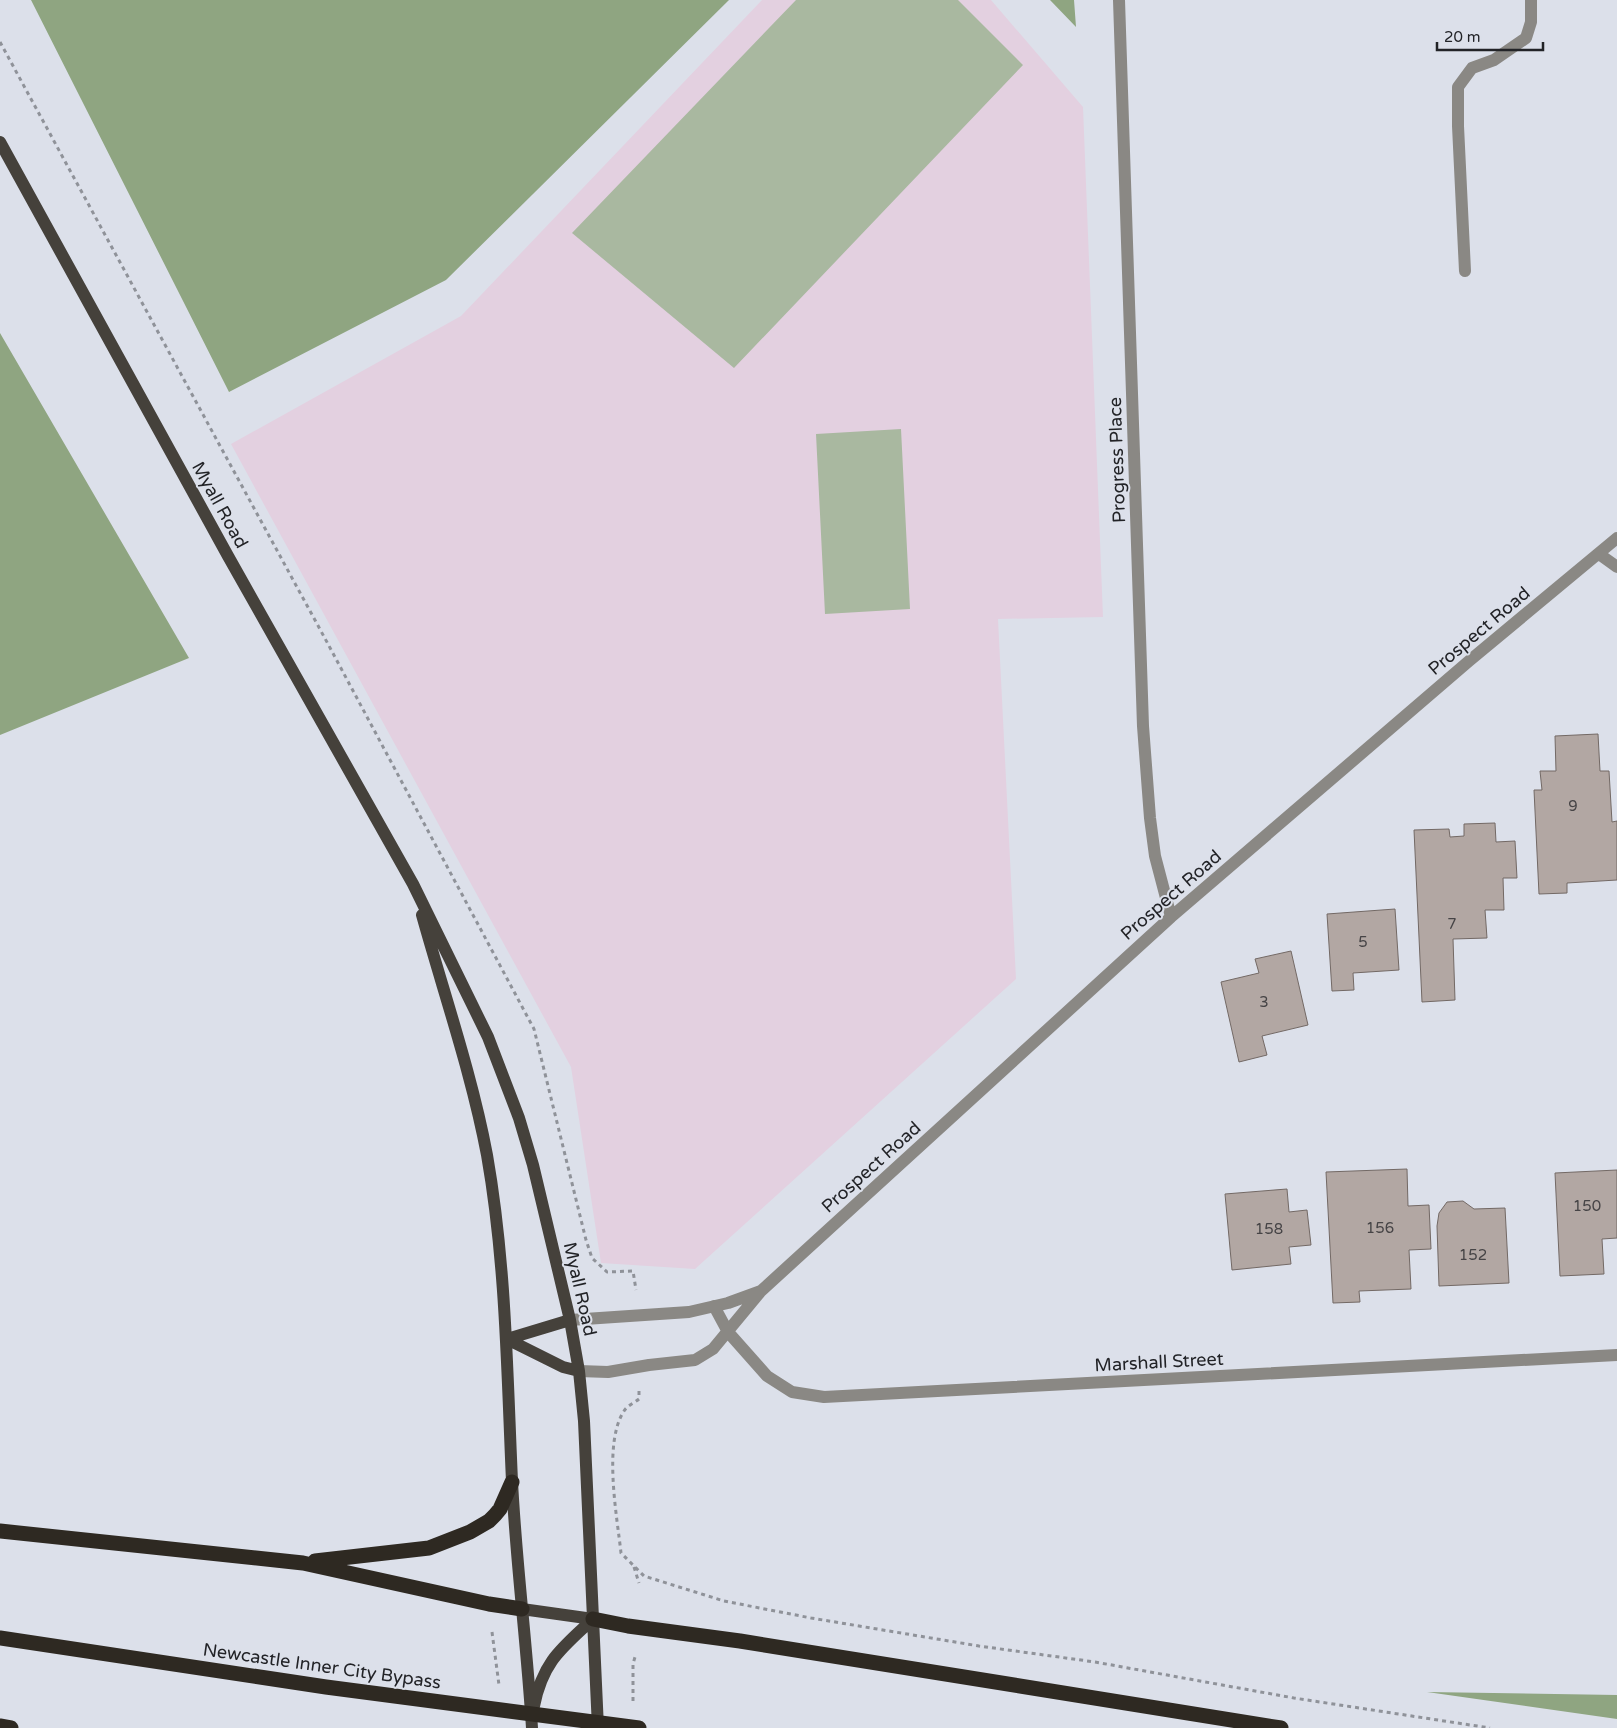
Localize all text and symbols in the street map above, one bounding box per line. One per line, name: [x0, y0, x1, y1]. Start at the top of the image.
scale bar: [1437, 20, 1543, 52]
text: 20 m: [1444, 28, 1481, 46]
street label: Progress Place: [1104, 397, 1130, 523]
street label: Myall Road: [187, 458, 253, 552]
street label: Prospect Road: [1424, 582, 1534, 680]
house number: 9: [1568, 797, 1578, 815]
street label: Prospect Road: [1116, 845, 1226, 945]
house number: 7: [1447, 915, 1457, 933]
house number: 5: [1358, 933, 1368, 951]
house number: 3: [1259, 993, 1269, 1011]
street label: Prospect Road: [817, 1117, 925, 1217]
house number: 150: [1573, 1197, 1601, 1215]
house number: 156: [1366, 1219, 1394, 1237]
house number: 158: [1255, 1220, 1283, 1238]
street label: Myall Road: [559, 1240, 601, 1338]
house number: 152: [1459, 1246, 1487, 1264]
street label: Marshall Street: [1094, 1348, 1224, 1376]
street label: Newcastle Inner City Bypass: [201, 1638, 443, 1694]

